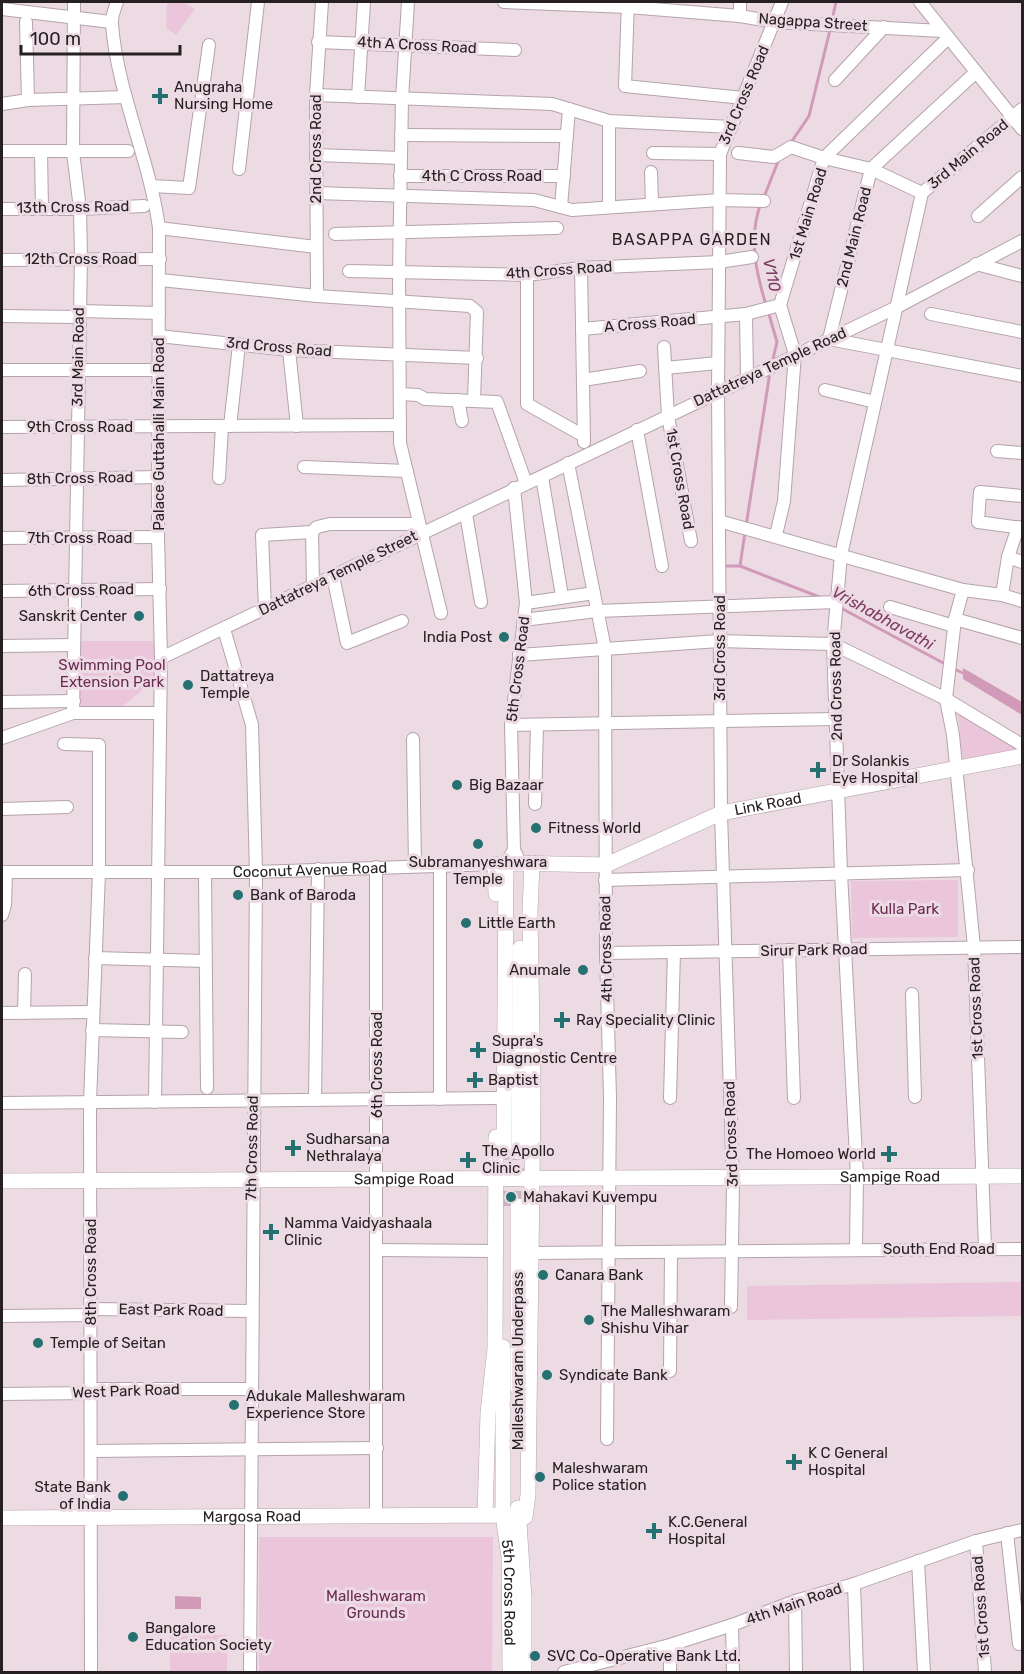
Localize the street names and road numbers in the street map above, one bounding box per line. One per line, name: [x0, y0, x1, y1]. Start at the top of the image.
street label: Nagappa Street: [758, 9, 868, 35]
street label: 4th A Cross Road: [357, 33, 477, 57]
street label: 3rd Cross Road: [715, 43, 773, 147]
street label: 2nd Cross Road: [307, 94, 325, 204]
street label: 3rd Main Road: [924, 115, 1012, 193]
street label: 1st Main Road: [785, 166, 831, 262]
street label: 4th C Cross Road: [422, 167, 542, 185]
street label: 2nd Main Road: [833, 185, 875, 289]
street label: 13th Cross Road: [16, 197, 130, 217]
street label: 12th Cross Road: [25, 250, 137, 268]
street label: 4th Cross Road: [505, 257, 613, 283]
street label: 3rd Main Road: [68, 307, 88, 407]
street label: A Cross Road: [603, 310, 697, 336]
street label: Dattatreya Temple Road: [691, 324, 849, 410]
street label: 3rd Cross Road: [225, 333, 333, 361]
street label: Palace Guttahalli Main Road: [150, 337, 168, 531]
street label: 9th Cross Road: [27, 418, 133, 436]
street label: 1st Cross Road: [662, 427, 698, 531]
street label: 8th Cross Road: [26, 468, 134, 488]
street label: Dattatreya Temple Street: [256, 527, 421, 619]
street label: 7th Cross Road: [27, 529, 133, 547]
street label: 6th Cross Road: [28, 580, 134, 600]
street label: 3rd Cross Road: [711, 595, 729, 701]
street label: 5th Cross Road: [503, 615, 533, 723]
street label: 2nd Cross Road: [826, 631, 846, 741]
street label: Link Road: [733, 789, 803, 819]
street label: Coconut Avenue Road: [233, 859, 388, 881]
street label: 4th Cross Road: [596, 896, 616, 1002]
street label: Sirur Park Road: [760, 940, 868, 960]
street label: 1st Cross Road: [965, 957, 987, 1059]
street label: 6th Cross Road: [368, 1012, 386, 1118]
street label: 3rd Cross Road: [720, 1081, 742, 1187]
street label: 7th Cross Road: [242, 1095, 262, 1201]
street label: Sampige Road: [840, 1167, 940, 1186]
street label: Sampige Road: [354, 1170, 454, 1188]
street label: 8th Cross Road: [82, 1219, 100, 1325]
street label: South End Road: [883, 1240, 995, 1258]
street label: Malleshwaram Underpass: [509, 1271, 527, 1450]
street label: East Park Road: [118, 1300, 224, 1320]
street label: West Park Road: [72, 1380, 180, 1402]
street label: Margosa Road: [203, 1507, 301, 1526]
street label: 5th Cross Road: [498, 1538, 519, 1646]
street label: 1st Cross Road: [968, 1555, 994, 1659]
street label: 4th Main Road: [744, 1579, 844, 1629]

